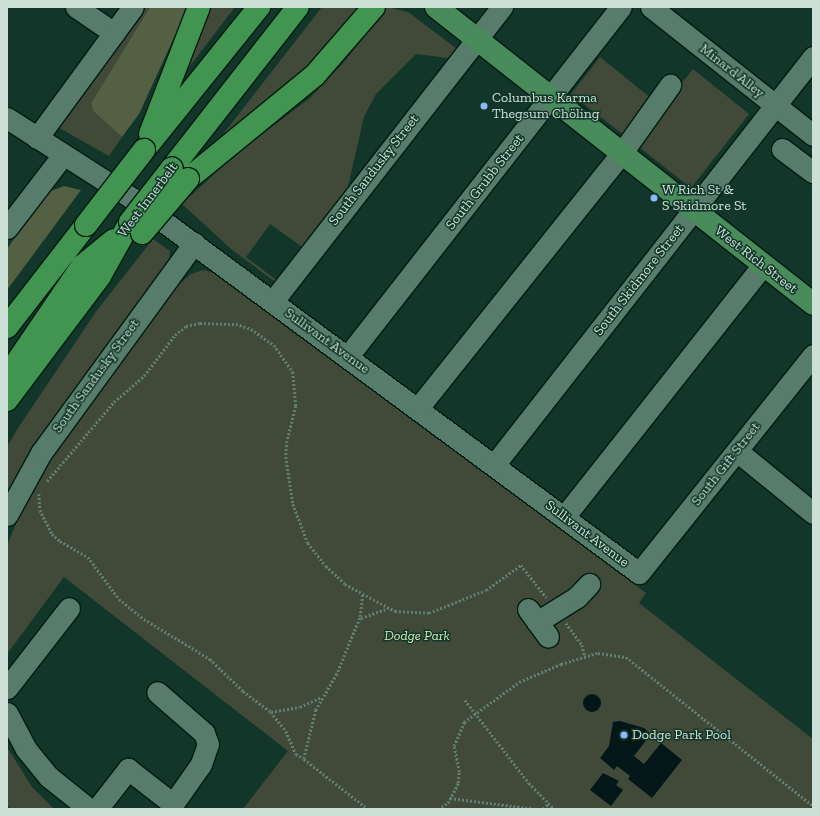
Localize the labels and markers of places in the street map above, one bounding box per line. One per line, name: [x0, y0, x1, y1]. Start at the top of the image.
place label: Columbus Karma Thegsum Chöling: [492, 90, 599, 122]
marker: Columbus Karma Thegsum Chöling: [479, 101, 489, 111]
place label: W Rich St & S Skidmore St: [662, 182, 747, 214]
marker: W Rich St & S Skidmore St: [649, 193, 659, 203]
place label: Dodge Park Pool: [632, 727, 731, 743]
marker: Dodge Park Pool: [619, 730, 629, 740]

